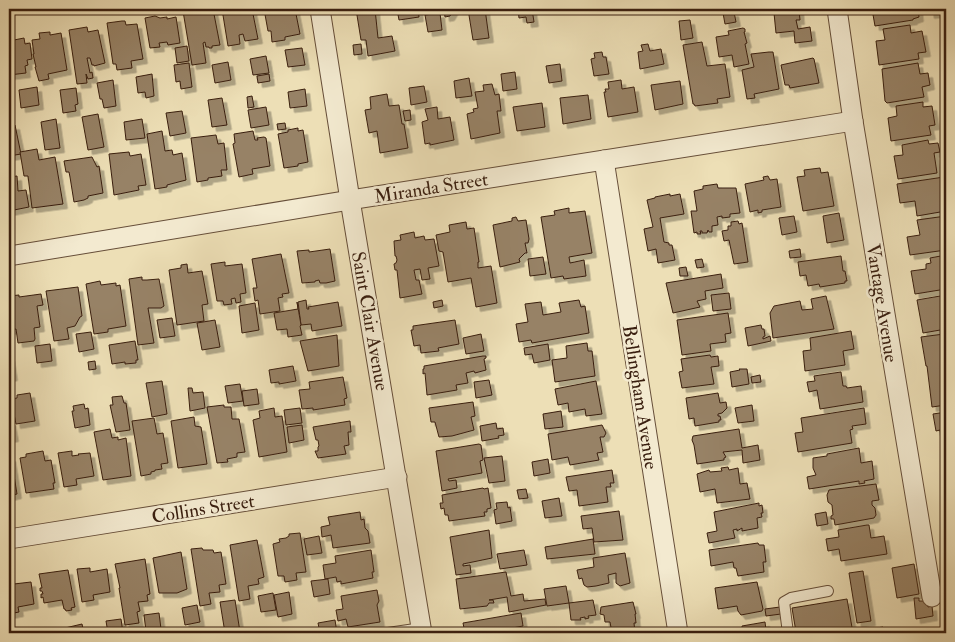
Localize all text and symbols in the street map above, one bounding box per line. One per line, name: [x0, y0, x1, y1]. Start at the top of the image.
street label: Miranda Street: [372, 167, 490, 209]
street label: Vantage Avenue: [861, 242, 903, 364]
street label: Saint Clair Avenue: [346, 250, 394, 393]
street label: Bellingham Avenue: [617, 323, 663, 471]
street label: Collins Street: [150, 489, 256, 529]

